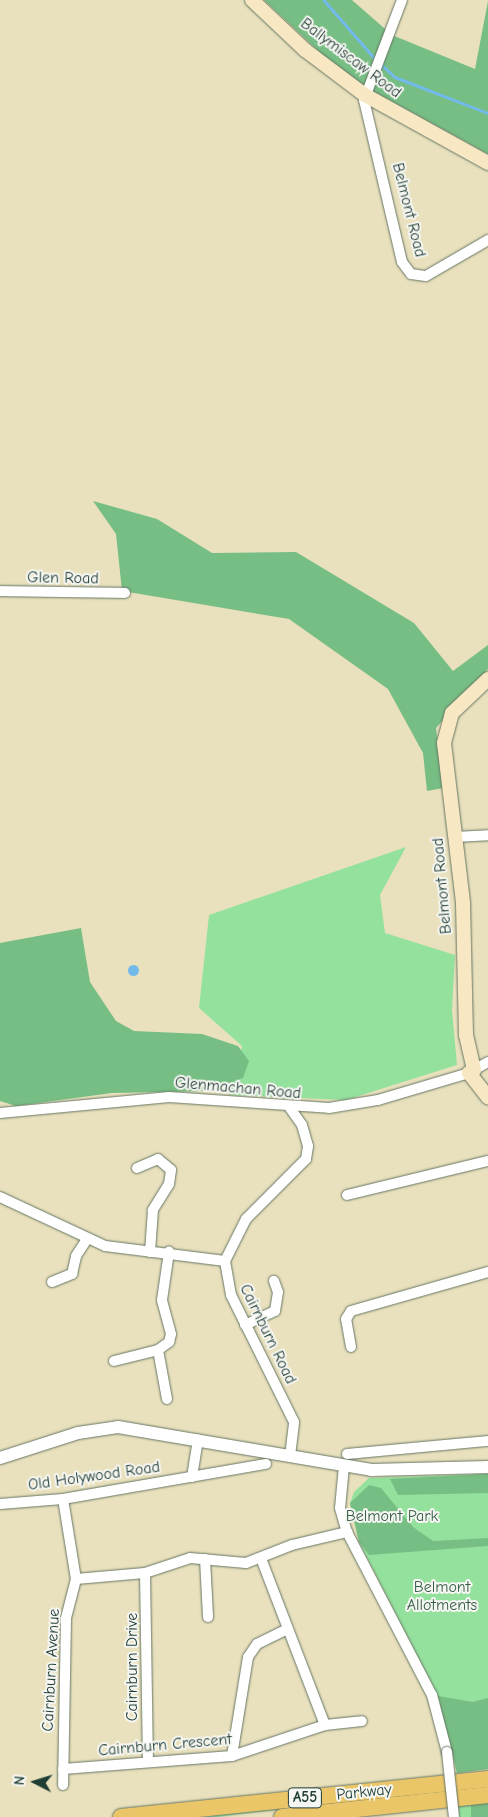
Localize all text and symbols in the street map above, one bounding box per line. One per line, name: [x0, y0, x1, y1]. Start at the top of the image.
street label: Ballymiscaw Road: [297, 14, 405, 102]
street label: Belmont Road: [388, 161, 430, 259]
street label: Glen Road: [27, 568, 99, 588]
street label: Belmont Road: [428, 837, 456, 935]
street label: Glenmachan Road: [174, 1073, 302, 1103]
street label: Cairnburn Road: [236, 1281, 300, 1387]
street label: Old Holywood Road: [27, 1457, 161, 1495]
park label: Belmont Park: [346, 1506, 438, 1526]
park label: Belmont Allotments: [407, 1577, 477, 1615]
street label: Cairnburn Avenue: [38, 1608, 64, 1732]
street label: Cairnburn Drive: [122, 1613, 142, 1721]
street label: Cairnburn Crescent: [97, 1730, 233, 1760]
north arrow: [10, 1757, 60, 1807]
text: N: [11, 1775, 28, 1786]
street label: Parkway: [335, 1780, 393, 1804]
road number: A55: [288, 1786, 322, 1810]

